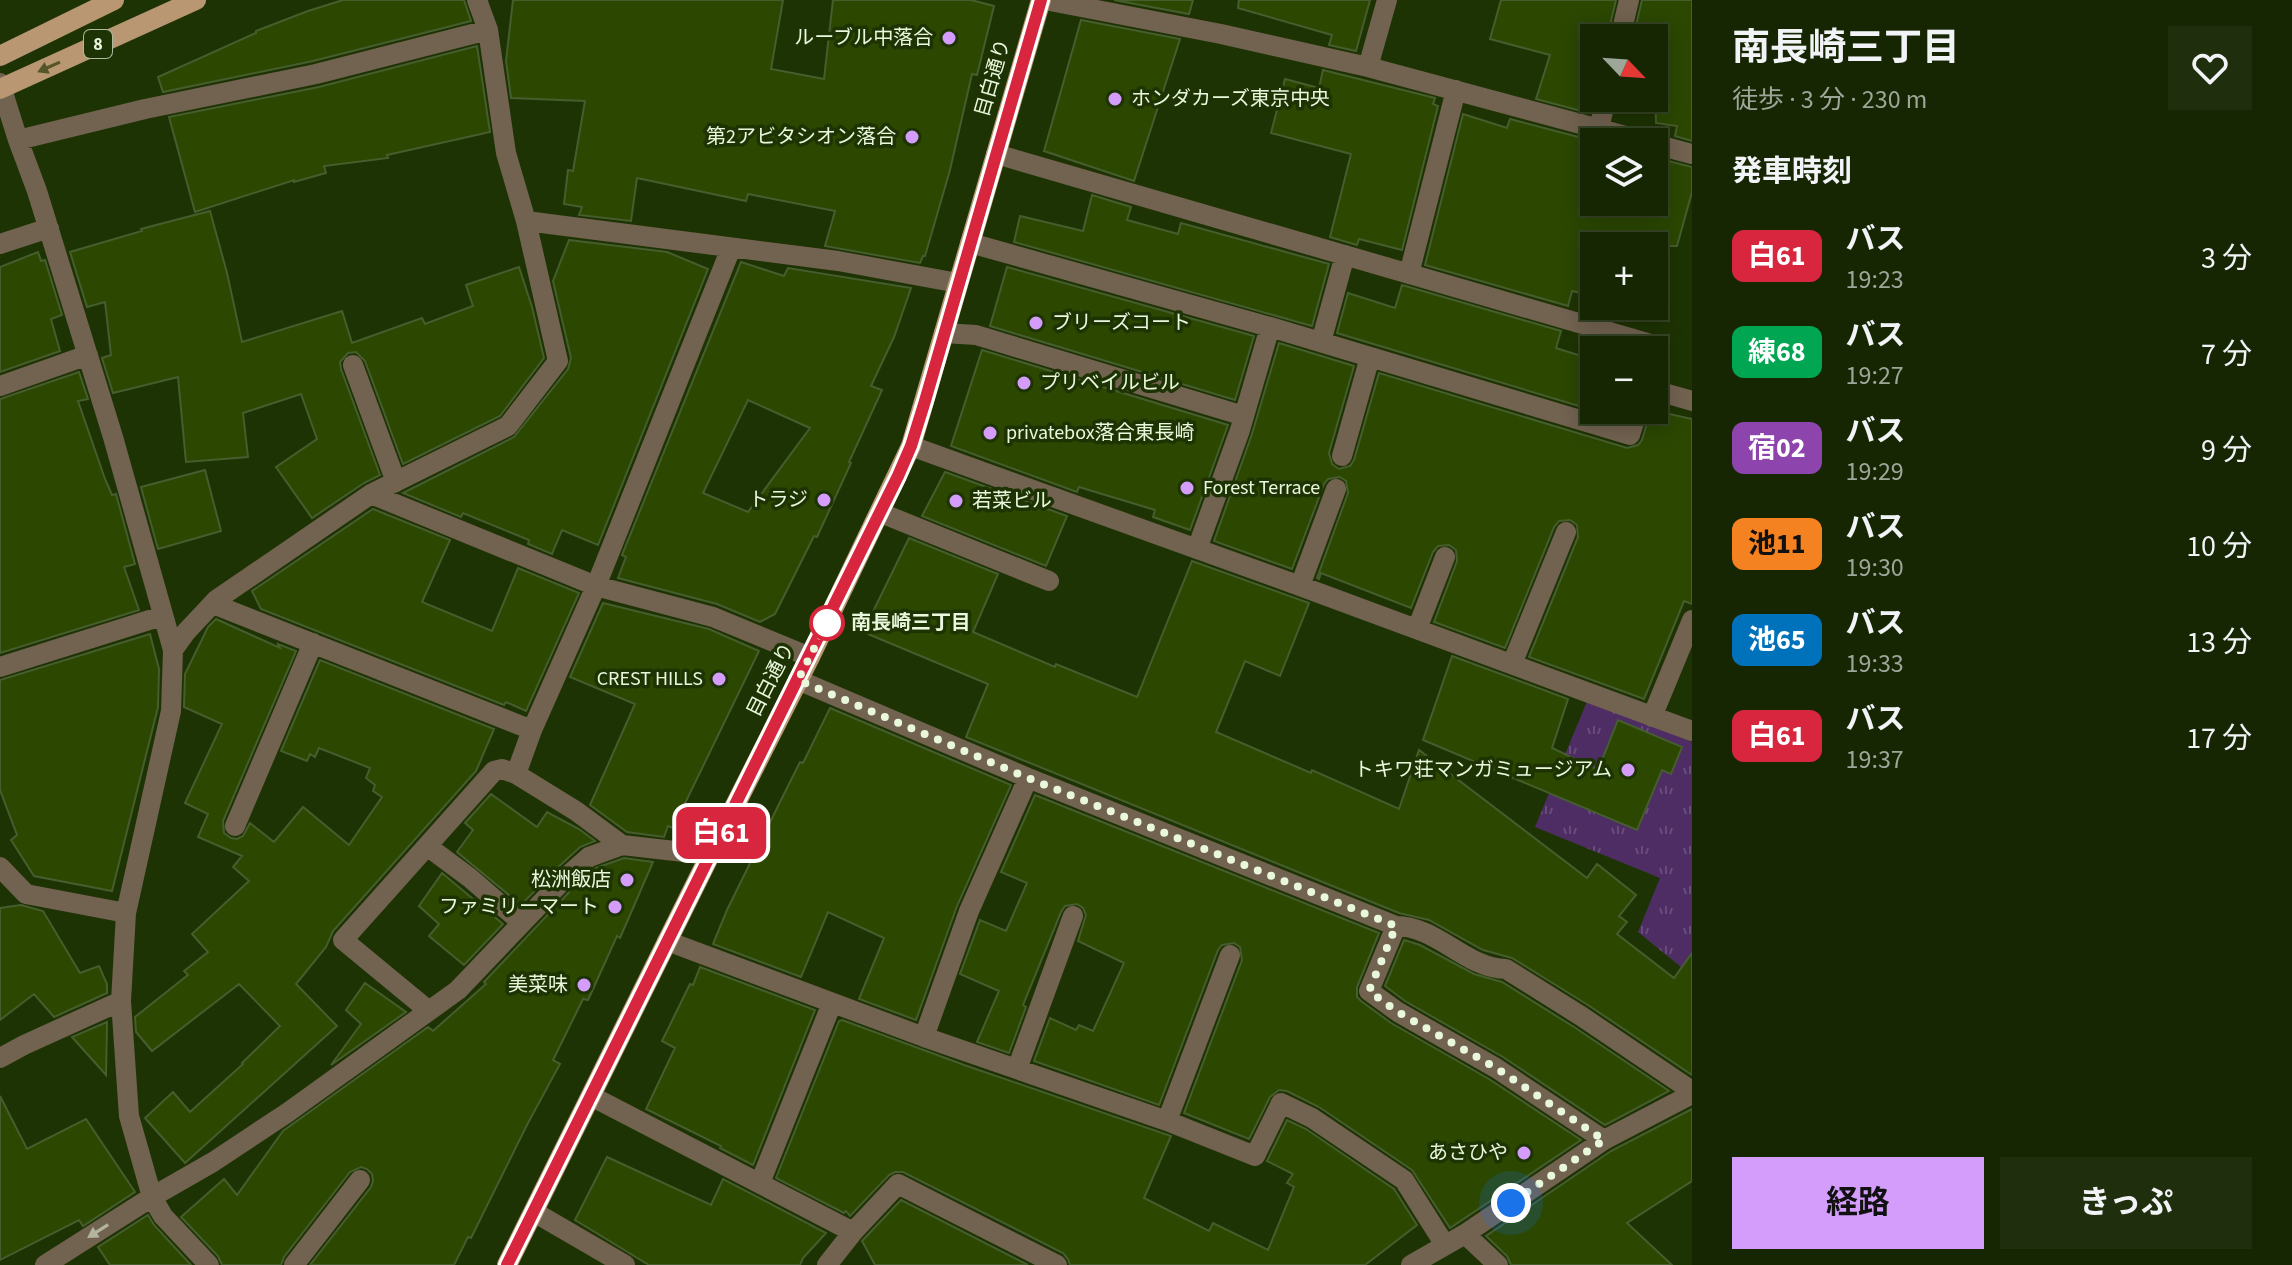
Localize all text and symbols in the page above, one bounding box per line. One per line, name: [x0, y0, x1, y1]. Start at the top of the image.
text: 南長崎三丁目: [1732, 21, 1960, 75]
place label: ルーブル中落合: [794, 24, 933, 52]
north arrow: [1580, 24, 1668, 112]
map controls: [1580, 24, 1668, 424]
button: heart: [2168, 26, 2252, 110]
marker: ルーブル中落合: [940, 29, 958, 47]
road number: 8: [84, 30, 112, 58]
street label: 目白通り: [969, 36, 1017, 120]
one-way arrow: [37, 60, 61, 73]
text: 徒歩 · 3 分 · 230 m: [1732, 81, 1927, 118]
place label: ホンダカーズ東京中央: [1131, 85, 1330, 113]
marker: ホンダカーズ東京中央: [1106, 90, 1124, 108]
place label: 第2アビタシオン落合: [706, 123, 896, 151]
marker: 第2アビタシオン落合: [903, 128, 921, 146]
button: layers: [1580, 128, 1668, 216]
text: 発車時刻: [1732, 150, 1852, 193]
text: バス: [1846, 218, 1906, 261]
button: +: [1580, 232, 1668, 320]
text: 白61: [1748, 236, 1806, 276]
text: 3 分: [2201, 237, 2252, 280]
text: 19:23: [1846, 261, 1904, 298]
place label: ブリーズコート: [1052, 309, 1191, 337]
marker: ブリーズコート: [1027, 314, 1045, 332]
text: バス: [1846, 314, 1906, 357]
text: 練68: [1748, 332, 1806, 372]
text: 7 分: [2201, 333, 2252, 376]
button: −: [1580, 336, 1668, 424]
text: 19:27: [1846, 357, 1904, 394]
place label: プリベイルビル: [1040, 369, 1180, 397]
marker: プリベイルビル: [1015, 374, 1033, 392]
text: バス: [1846, 410, 1906, 453]
place label: privatebox落合東長崎: [1006, 419, 1195, 447]
marker: privatebox落合東長崎: [981, 424, 999, 442]
text: 宿02: [1748, 428, 1806, 468]
text: 9 分: [2201, 429, 2252, 472]
text: 19:29: [1846, 453, 1904, 490]
place label: Forest Terrace: [1203, 474, 1320, 502]
marker: Forest Terrace: [1178, 479, 1196, 497]
place label: トラジ: [748, 486, 808, 514]
place label: 若菜ビル: [972, 487, 1052, 515]
marker: トラジ: [815, 491, 833, 509]
marker: 若菜ビル: [947, 492, 965, 510]
text: バス: [1846, 506, 1906, 549]
text: 池11: [1748, 524, 1806, 564]
text: 10 分: [2186, 525, 2252, 568]
text: 19:30: [1846, 549, 1904, 586]
text: バス: [1846, 602, 1906, 645]
marker: 南長崎三丁目: [810, 606, 844, 640]
place label: 南長崎三丁目: [851, 609, 971, 637]
text: 池65: [1748, 620, 1806, 660]
text: 13 分: [2186, 621, 2252, 664]
street label: 目白通り: [740, 638, 802, 722]
text: 19:33: [1846, 645, 1904, 682]
place label: CREST HILLS: [597, 665, 703, 693]
marker: CREST HILLS: [710, 670, 728, 688]
text: バス: [1846, 698, 1906, 741]
text: 白61: [1748, 716, 1806, 756]
text: 17 分: [2186, 717, 2252, 760]
text: 19:37: [1846, 741, 1904, 778]
place label: トキワ荘マンガミュージアム: [1354, 756, 1612, 784]
marker: トキワ荘マンガミュージアム: [1619, 761, 1637, 779]
line badge: 白61: [675, 807, 767, 859]
text: 白61: [692, 813, 750, 853]
place label: 松洲飯店: [531, 866, 611, 894]
marker: 松洲飯店: [618, 871, 636, 889]
place label: ファミリーマート: [439, 893, 599, 921]
marker: ファミリーマート: [606, 898, 624, 916]
place label: 美菜味: [508, 971, 568, 999]
marker: 美菜味: [575, 976, 593, 994]
place label: あさひや: [1428, 1139, 1508, 1167]
marker: あさひや: [1515, 1144, 1533, 1162]
button: 経路: [1732, 1157, 1984, 1249]
button: きっぷ: [2000, 1157, 2252, 1249]
your location: [1491, 1183, 1531, 1223]
one-way arrow: [87, 1224, 109, 1238]

